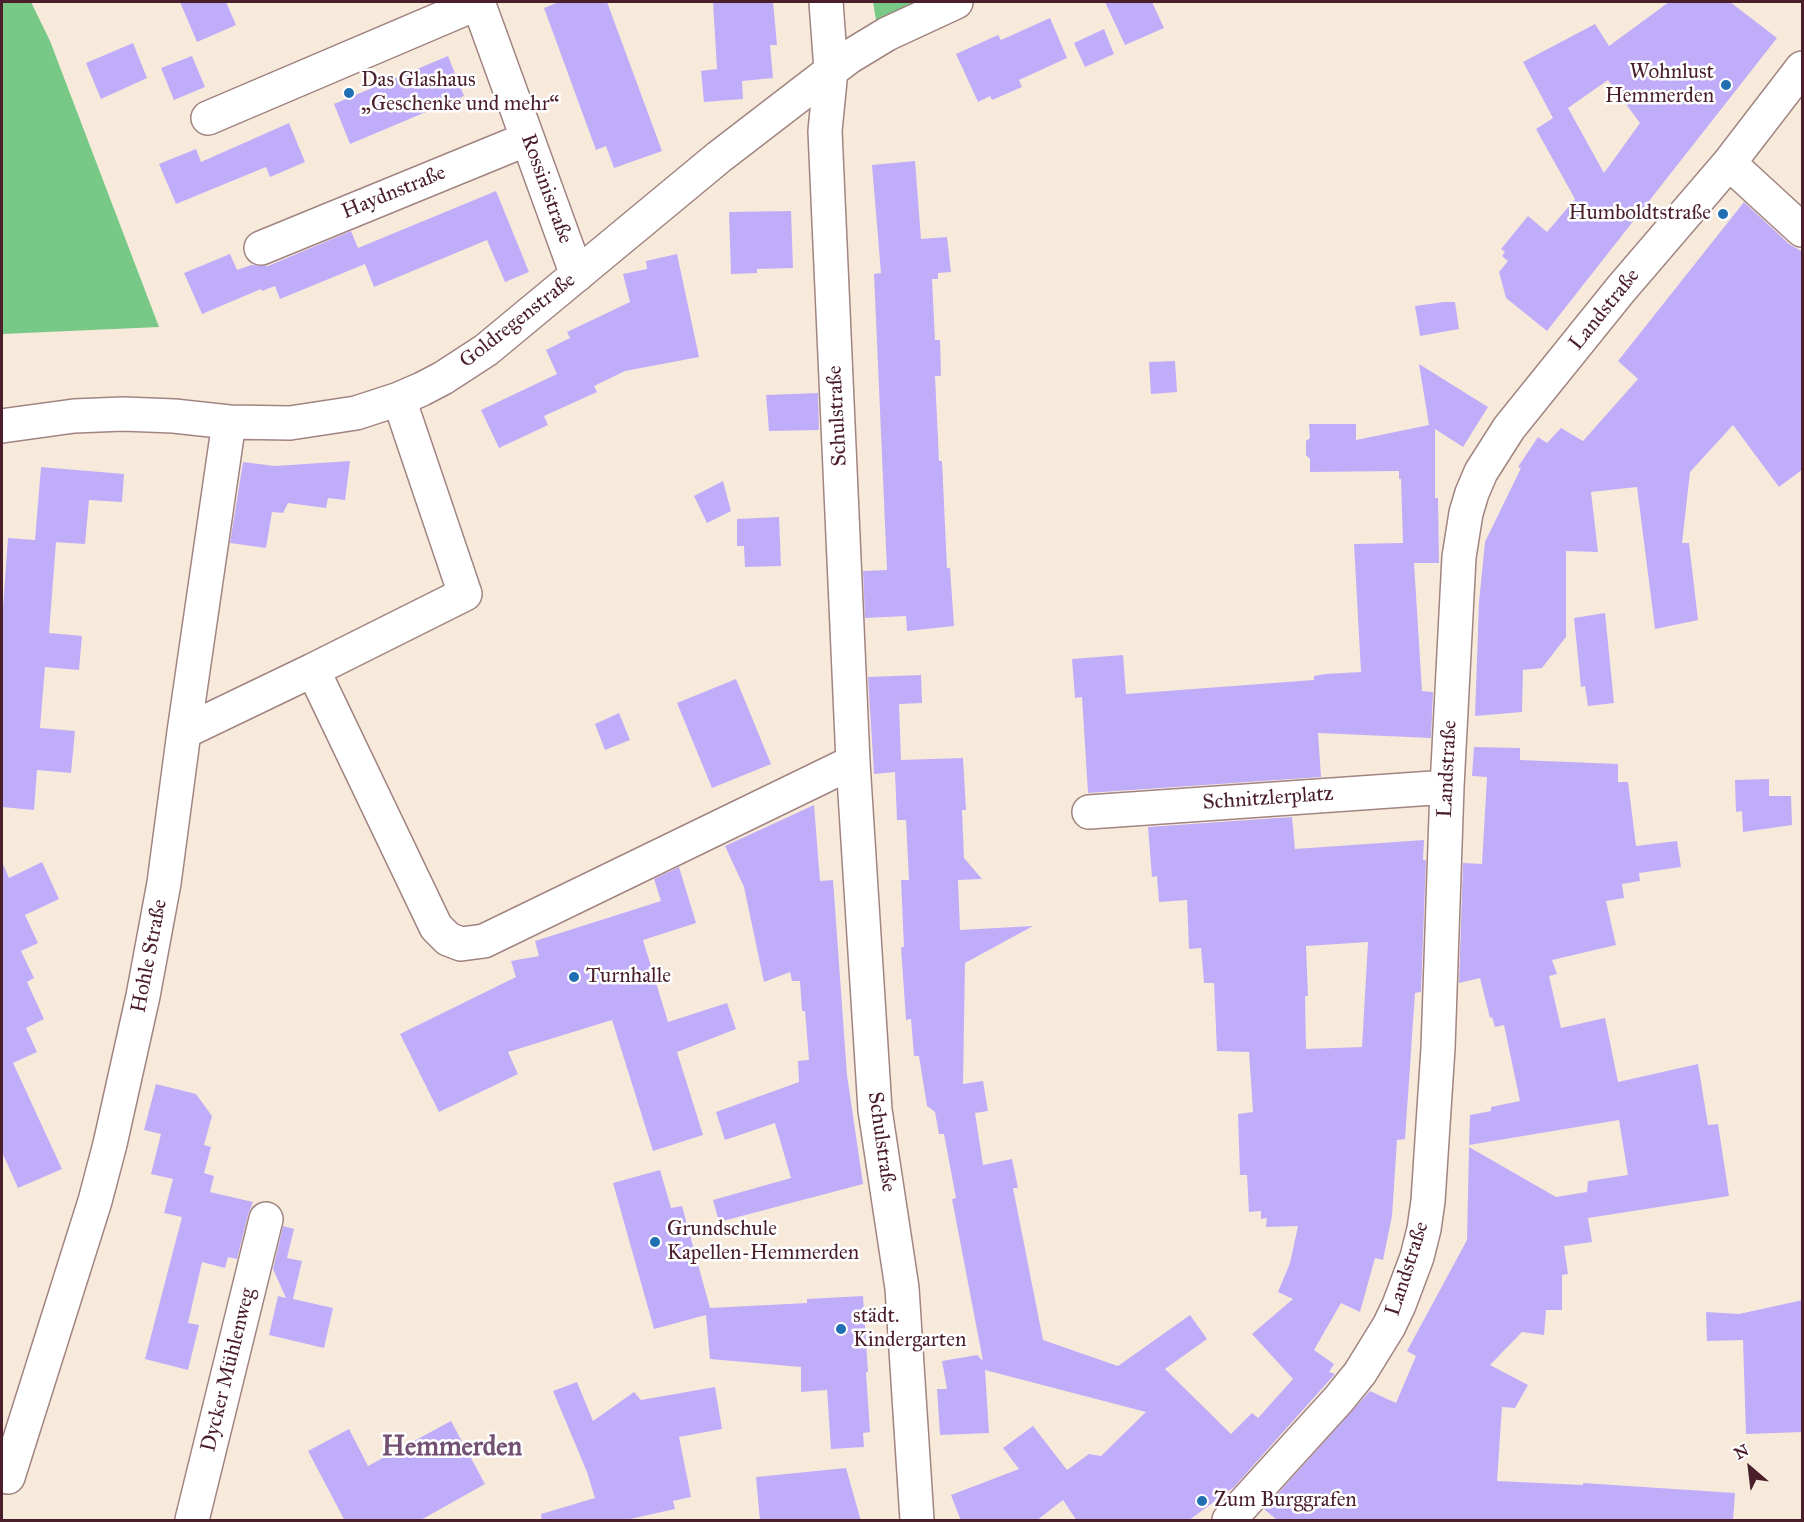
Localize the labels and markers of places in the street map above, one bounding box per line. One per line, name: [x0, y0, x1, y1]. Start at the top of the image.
place label: Wohnlust Hemmerden: [1605, 60, 1714, 110]
place label: Das Glashaus „Geschenke und mehr“: [361, 68, 559, 118]
marker: Wohnlust Hemmerden: [1719, 78, 1733, 92]
marker: Das Glashaus „Geschenke und mehr“: [342, 86, 356, 100]
place label: Humboldtstraße: [1568, 201, 1711, 227]
marker: Humboldtstraße: [1716, 207, 1730, 221]
place label: Turnhalle: [586, 964, 671, 990]
marker: Turnhalle: [567, 970, 581, 984]
place label: Grundschule Kapellen-Hemmerden: [667, 1217, 859, 1267]
marker: Grundschule Kapellen-Hemmerden: [648, 1235, 662, 1249]
place label: städt. Kindergarten: [853, 1304, 966, 1354]
marker: städt. Kindergarten: [834, 1322, 848, 1336]
place label: Zum Burggrafen: [1214, 1488, 1357, 1514]
marker: Zum Burggrafen: [1195, 1494, 1209, 1508]

